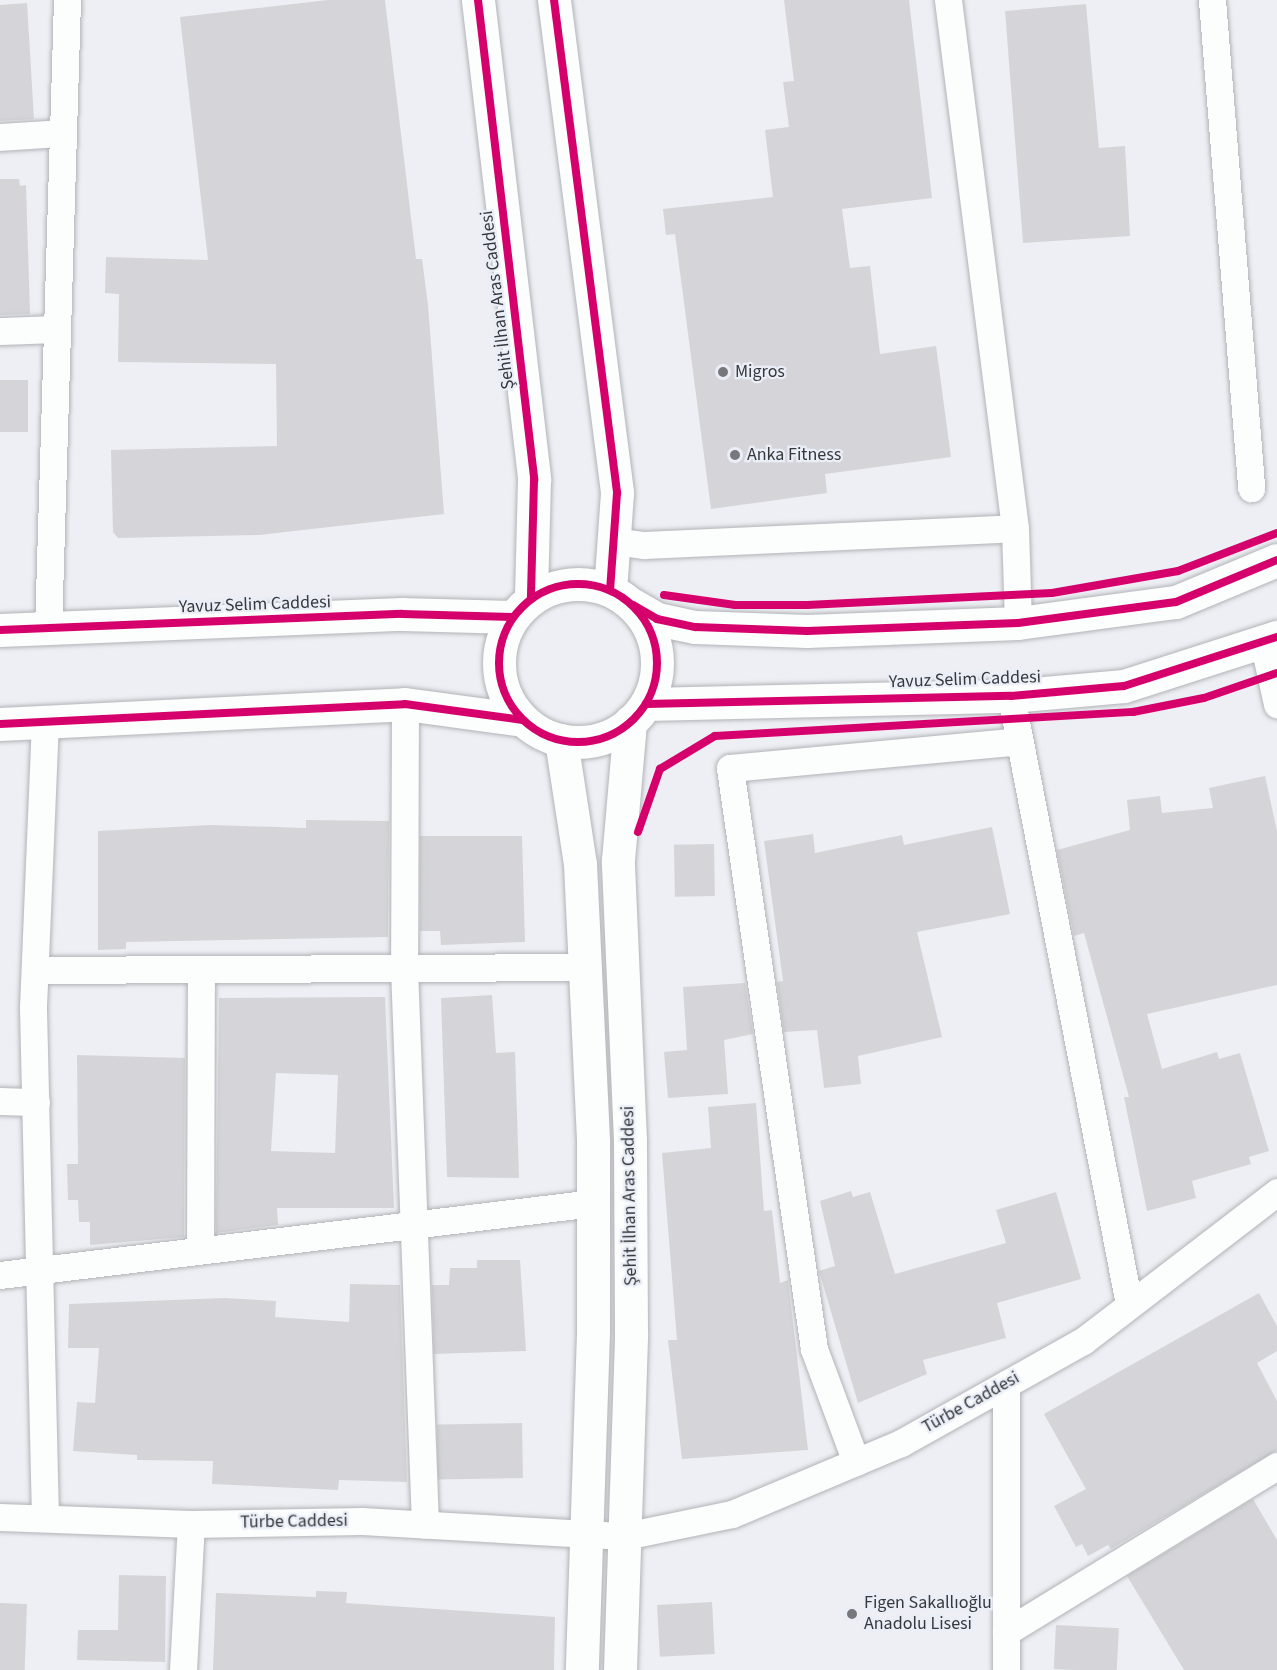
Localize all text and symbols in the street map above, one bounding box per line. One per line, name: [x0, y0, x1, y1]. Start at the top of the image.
street label: Şehit İlhan Aras Caddesi: [476, 209, 520, 391]
place label: Migros: [735, 361, 785, 383]
marker: Migros: [716, 365, 730, 379]
place label: Anka Fitness: [747, 444, 841, 466]
marker: Anka Fitness: [728, 448, 742, 462]
street label: Yavuz Selim Caddesi: [179, 592, 331, 618]
street label: Yavuz Selim Caddesi: [889, 667, 1041, 693]
street label: Şehit İlhan Aras Caddesi: [618, 1106, 642, 1286]
street label: Türbe Caddesi: [919, 1367, 1023, 1439]
street label: Türbe Caddesi: [240, 1510, 348, 1534]
place label: Figen Sakallıoğlu Anadolu Lisesi: [864, 1593, 992, 1636]
marker: Figen Sakallıoğlu Anadolu Lisesi: [845, 1607, 859, 1621]

